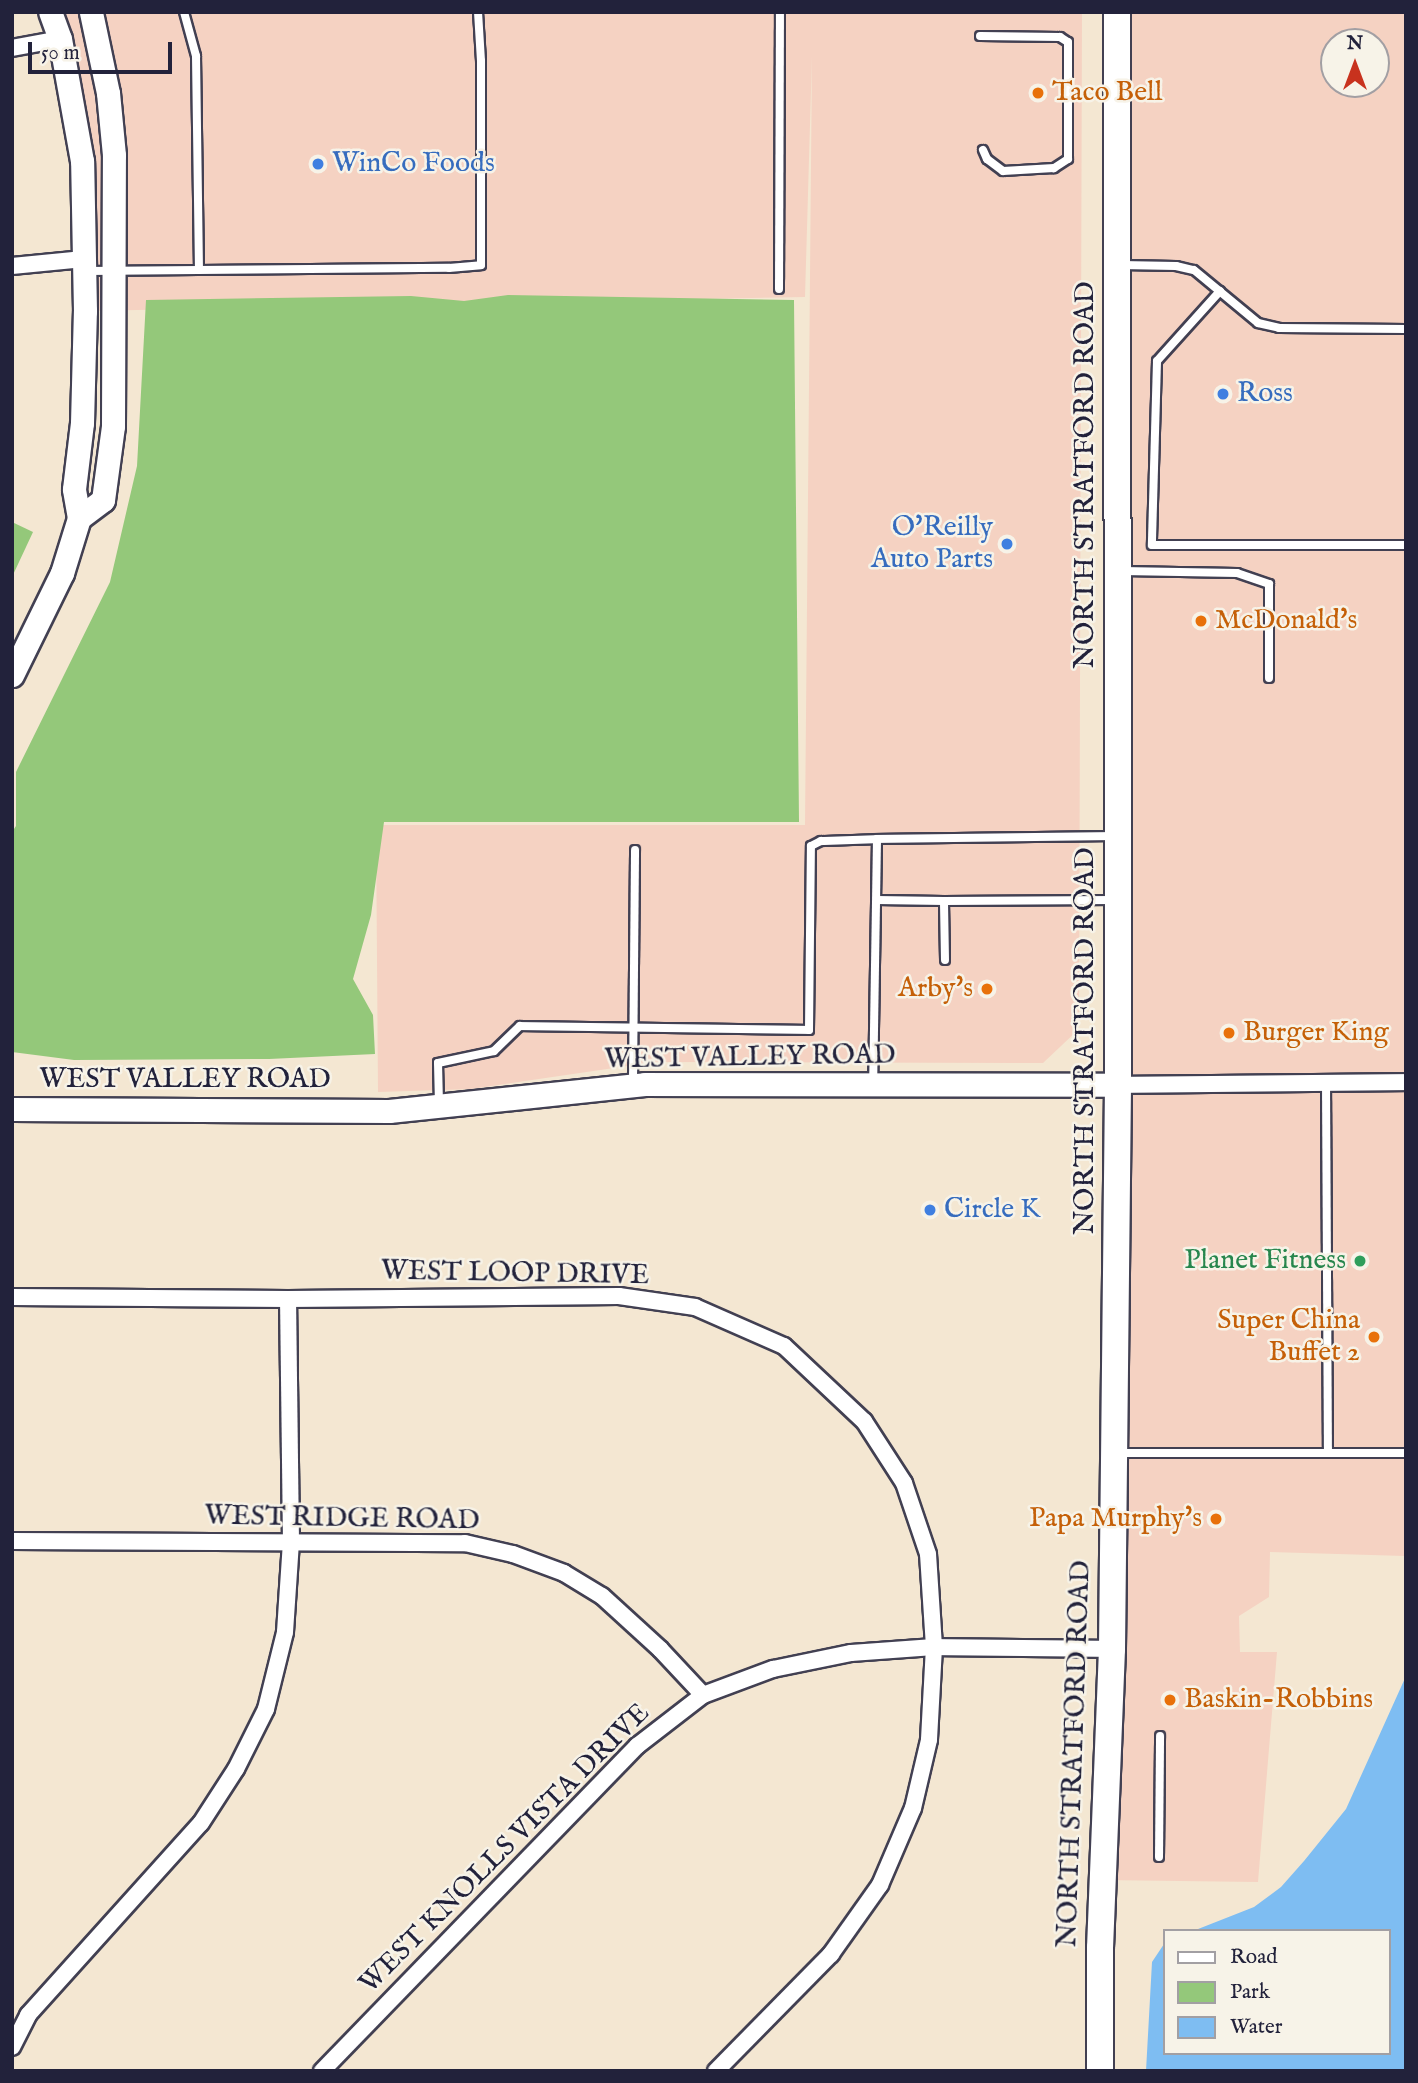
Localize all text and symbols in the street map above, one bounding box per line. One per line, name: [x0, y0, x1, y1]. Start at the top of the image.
scale bar: [32, 28, 175, 72]
north arrow: [1320, 28, 1390, 98]
text: N: [1347, 32, 1363, 56]
text: 50 m: [41, 40, 80, 67]
place label: Taco Bell: [1052, 76, 1162, 110]
marker: Taco Bell: [1030, 85, 1046, 101]
place label: WinCo Foods: [332, 147, 495, 181]
marker: WinCo Foods: [310, 156, 326, 172]
street label: NORTH STRATFORD ROAD: [1069, 281, 1103, 669]
place label: Ross: [1237, 377, 1293, 411]
marker: Ross: [1215, 386, 1231, 402]
place label: O'Reilly Auto Parts: [871, 511, 993, 577]
marker: O'Reilly Auto Parts: [999, 536, 1015, 552]
place label: McDonald's: [1215, 604, 1357, 638]
marker: McDonald's: [1193, 613, 1209, 629]
street label: NORTH STRATFORD ROAD: [1069, 847, 1103, 1235]
place label: Arby's: [898, 972, 973, 1006]
marker: Arby's: [979, 981, 995, 997]
place label: Burger King: [1243, 1016, 1389, 1050]
marker: Burger King: [1221, 1025, 1237, 1041]
street label: WEST VALLEY ROAD: [604, 1039, 896, 1077]
street label: WEST VALLEY ROAD: [39, 1063, 331, 1097]
place label: Circle K: [944, 1193, 1040, 1227]
marker: Circle K: [922, 1202, 938, 1218]
place label: Planet Fitness: [1184, 1244, 1346, 1278]
marker: Planet Fitness: [1352, 1253, 1368, 1269]
street label: WEST LOOP DRIVE: [381, 1255, 649, 1293]
place label: Super China Buffet 2: [1217, 1304, 1360, 1370]
marker: Super China Buffet 2: [1366, 1329, 1382, 1345]
street label: WEST RIDGE ROAD: [204, 1500, 480, 1538]
place label: Papa Murphy's: [1029, 1502, 1202, 1536]
marker: Papa Murphy's: [1208, 1511, 1224, 1527]
street label: NORTH STRATFORD ROAD: [1051, 1560, 1099, 1948]
place label: Baskin-Robbins: [1184, 1683, 1373, 1717]
marker: Baskin-Robbins: [1162, 1692, 1178, 1708]
street label: WEST KNOLLS VISTA DRIVE: [353, 1697, 657, 2001]
legend: [1162, 1929, 1390, 2055]
text: Road: [1230, 1944, 1277, 1971]
text: Park: [1230, 1979, 1270, 2006]
text: Water: [1230, 2014, 1282, 2041]

